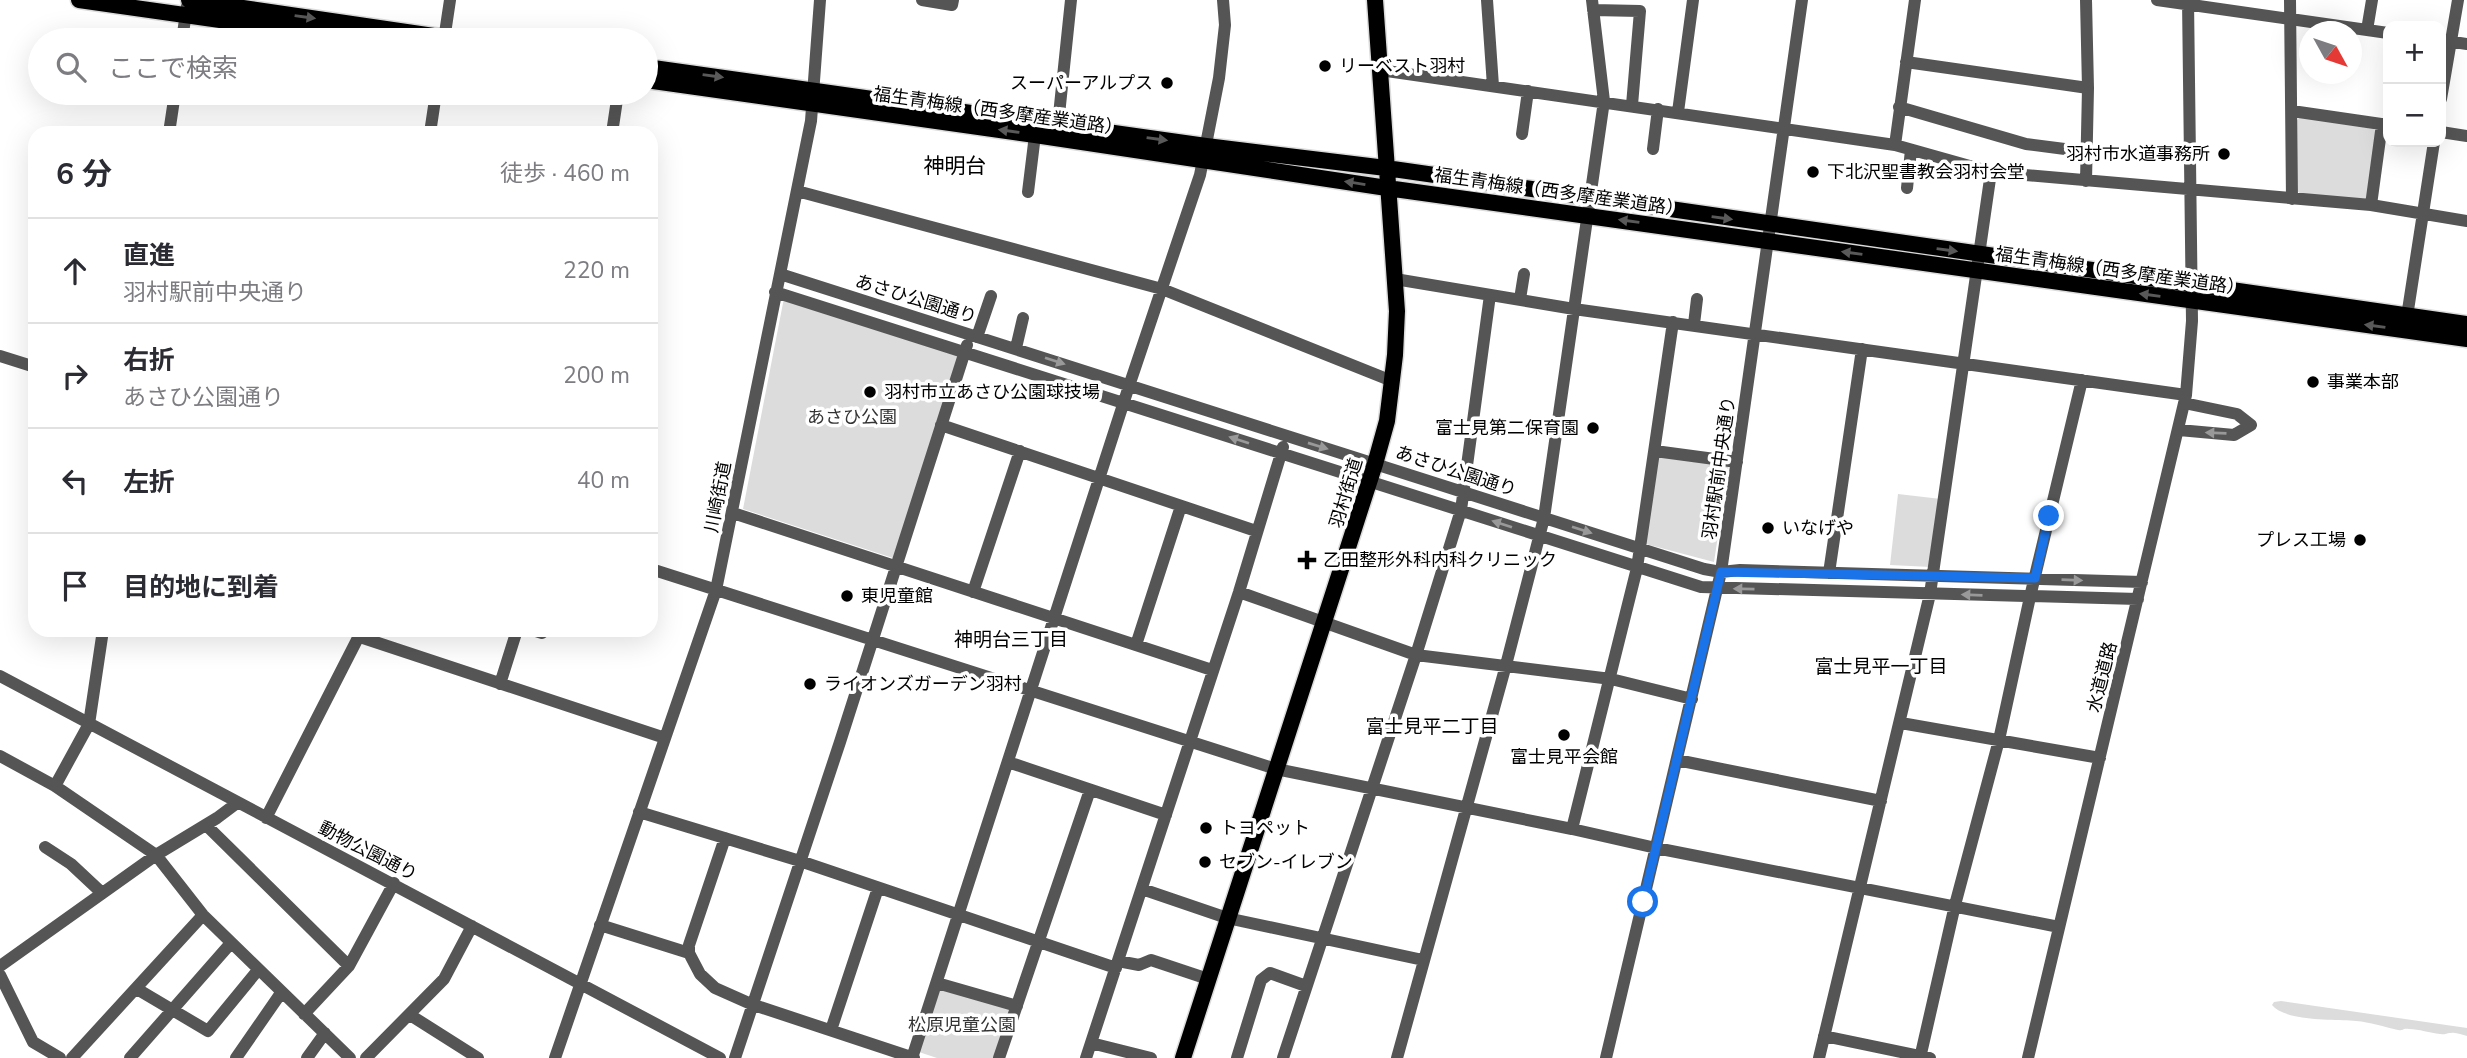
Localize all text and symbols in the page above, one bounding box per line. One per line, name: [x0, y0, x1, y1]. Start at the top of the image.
one-way arrow: [294, 12, 316, 23]
north arrow: [2299, 21, 2362, 84]
map controls: [2383, 21, 2446, 147]
button: +: [2383, 21, 2446, 84]
search box: [28, 28, 658, 105]
icon: search: [52, 48, 90, 86]
text: ここで検索: [108, 51, 238, 86]
place label: リーベスト羽村: [1339, 54, 1465, 78]
marker: リーベスト羽村: [1317, 58, 1333, 74]
one-way arrow: [702, 71, 724, 82]
place label: スーパーアルプス: [1010, 71, 1153, 95]
marker: スーパーアルプス: [1159, 75, 1175, 91]
street label: 福生青梅線（西多摩産業道路）: [872, 82, 1124, 140]
button: −: [2383, 84, 2446, 147]
one-way arrow: [998, 125, 1020, 136]
one-way arrow: [1146, 134, 1168, 145]
place label: 羽村市水道事務所: [2066, 142, 2210, 166]
marker: 羽村市水道事務所: [2216, 146, 2232, 162]
district label: 神明台: [924, 152, 987, 180]
text: 6 分: [56, 154, 112, 195]
text: 徒歩 · 460 m: [500, 158, 630, 189]
place label: 下北沢聖書教会羽村会堂: [1827, 160, 2025, 184]
street label: 福生青梅線（西多摩産業道路）: [1433, 163, 1685, 221]
marker: 下北沢聖書教会羽村会堂: [1805, 164, 1821, 180]
one-way arrow: [1344, 177, 1366, 188]
one-way arrow: [1711, 212, 1733, 223]
one-way arrow: [1618, 215, 1640, 226]
text: 直進: [123, 238, 175, 273]
street label: 福生青梅線（西多摩産業道路）: [1994, 242, 2246, 300]
one-way arrow: [1936, 244, 1958, 255]
one-way arrow: [1841, 247, 1863, 258]
icon: ahead: [56, 252, 94, 290]
text: 220 m: [563, 255, 630, 286]
street label: あさひ公園通り: [852, 269, 980, 329]
text: 羽村駅前中央通り: [123, 277, 307, 308]
one-way arrow: [2139, 289, 2161, 300]
one-way arrow: [2364, 320, 2386, 331]
text: 右折: [123, 343, 175, 378]
one-way arrow: [1045, 356, 1066, 367]
icon: right: [56, 357, 94, 395]
text: 200 m: [563, 360, 630, 391]
place label: 事業本部: [2327, 370, 2399, 394]
marker: 事業本部: [2305, 374, 2321, 390]
place label: 羽村市立あさひ公園球技場: [884, 380, 1100, 404]
text: あさひ公園通り: [123, 382, 284, 413]
marker: 羽村市立あさひ公園球技場: [862, 384, 878, 400]
street label: 羽村駅前中央通り: [1697, 395, 1741, 541]
park label: あさひ公園: [807, 405, 897, 429]
place label: 富士見第二保育園: [1435, 416, 1579, 440]
marker: 富士見第二保育園: [1585, 420, 1601, 436]
one-way arrow: [2205, 428, 2227, 439]
one-way arrow: [1228, 434, 1249, 445]
street label: あさひ公園通り: [1392, 440, 1520, 502]
one-way arrow: [1308, 441, 1329, 452]
street label: 羽村街道: [1324, 455, 1368, 531]
street label: 川崎街道: [699, 459, 737, 535]
icon: left: [56, 462, 94, 500]
text: 左折: [123, 465, 175, 500]
text: 40 m: [577, 465, 630, 496]
route end: [2033, 500, 2064, 531]
place label: いなげや: [1782, 516, 1854, 540]
one-way arrow: [1492, 518, 1513, 529]
marker: いなげや: [1760, 520, 1776, 536]
one-way arrow: [1571, 525, 1592, 535]
place label: プレス工場: [2256, 528, 2346, 552]
marker: プレス工場: [2352, 532, 2368, 548]
place label: 乙田整形外科内科クリニック: [1323, 548, 1557, 572]
marker: 乙田整形外科内科クリニック: [1297, 550, 1317, 570]
icon: arrive: [56, 567, 94, 605]
text: 目的地に到着: [123, 570, 279, 605]
one-way arrow: [2061, 574, 2083, 585]
one-way arrow: [1733, 583, 1755, 595]
place label: 東児童館: [861, 584, 933, 608]
marker: 東児童館: [839, 588, 855, 604]
one-way arrow: [1961, 589, 1983, 601]
district label: 神明台三丁目: [954, 627, 1068, 653]
street label: 水道道路: [2082, 639, 2122, 715]
district label: 富士見平一丁目: [1814, 654, 1948, 680]
place label: ライオンズガーデン羽村: [824, 672, 1022, 696]
marker: ライオンズガーデン羽村: [802, 676, 818, 692]
district label: 富士見平二丁目: [1365, 714, 1499, 740]
marker: 富士見平会館: [1556, 727, 1572, 743]
place label: 富士見平会館: [1510, 745, 1618, 769]
street label: 動物公園通り: [314, 816, 422, 886]
place label: トヨペット: [1220, 816, 1310, 840]
marker: トヨペット: [1198, 820, 1214, 836]
place label: セブン-イレブン: [1219, 850, 1353, 874]
marker: セブン-イレブン: [1197, 854, 1213, 870]
route start: [1627, 886, 1658, 917]
park label: 松原児童公園: [908, 1013, 1016, 1037]

